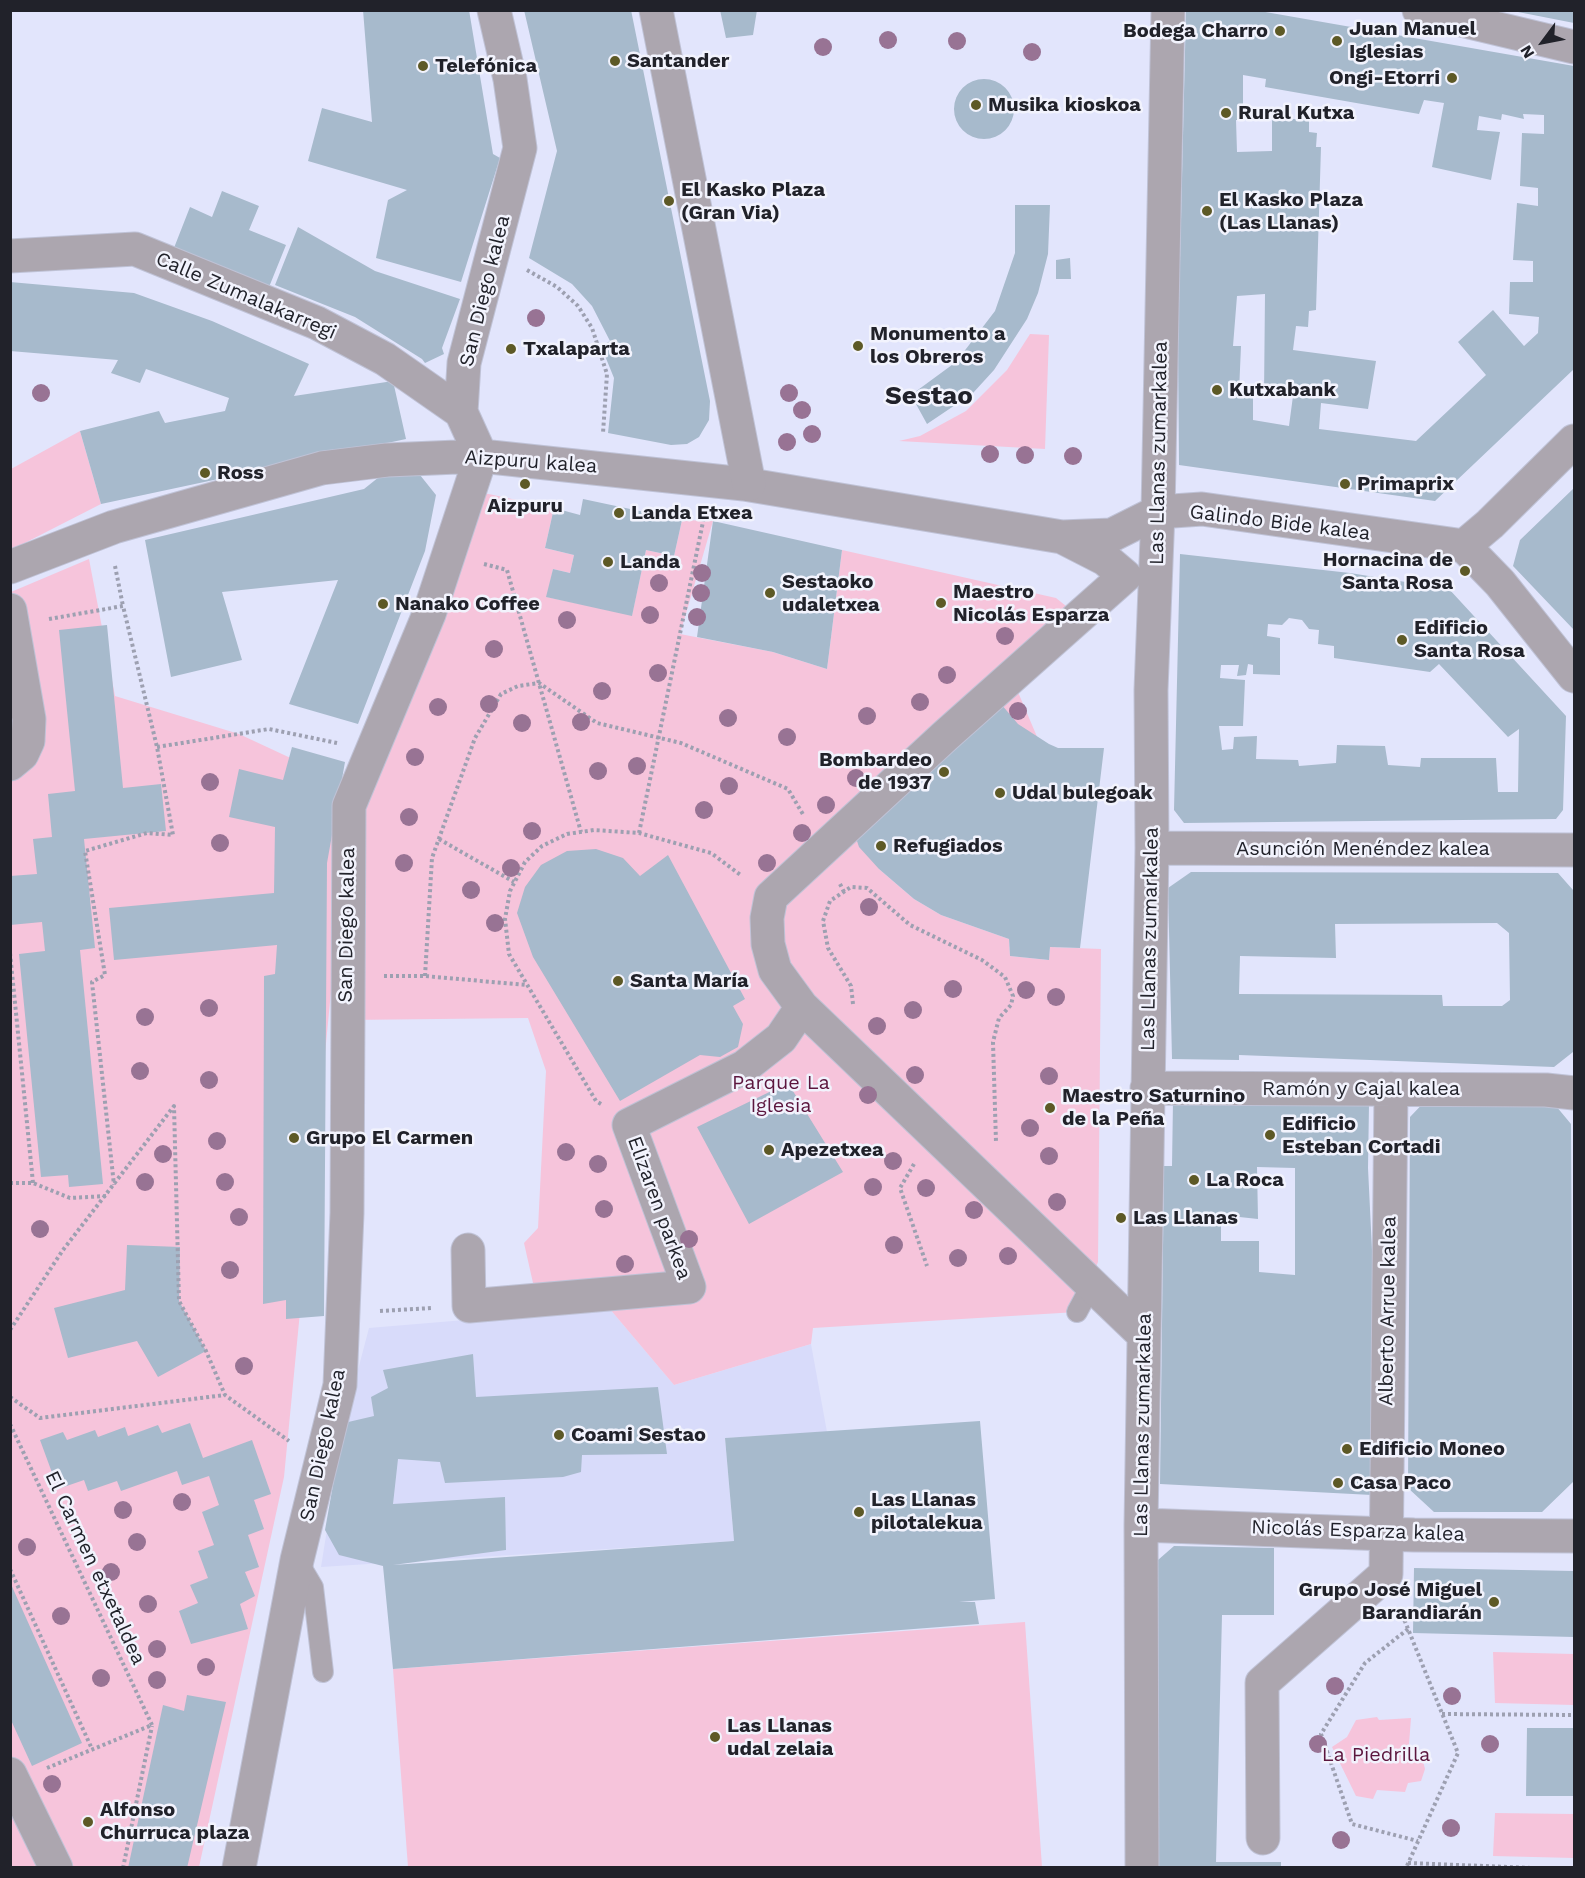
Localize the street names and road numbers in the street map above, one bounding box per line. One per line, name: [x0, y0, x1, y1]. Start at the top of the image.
street label: San Diego kalea: [455, 213, 515, 369]
street label: Calle Zumalakarregi: [152, 247, 340, 345]
street label: Las Llanas zumarkalea: [1145, 341, 1173, 565]
street label: Aizpuru kalea: [464, 445, 598, 479]
street label: Galindo Bide kalea: [1188, 500, 1372, 546]
street label: Las Llanas zumarkalea: [1136, 827, 1164, 1051]
street label: Asunción Menéndez kalea: [1236, 837, 1490, 861]
street label: San Diego kalea: [334, 847, 360, 1003]
street label: Ramón y Cajal kalea: [1262, 1077, 1460, 1101]
street label: Elizaren parkea: [622, 1133, 696, 1283]
street label: Alberto Arrue kalea: [1374, 1216, 1402, 1406]
street label: Las Llanas zumarkalea: [1129, 1313, 1157, 1537]
street label: San Diego kalea: [295, 1367, 351, 1523]
street label: El Carmen etxetaldea: [40, 1467, 150, 1669]
street label: Nicolás Esparza kalea: [1251, 1515, 1465, 1547]

